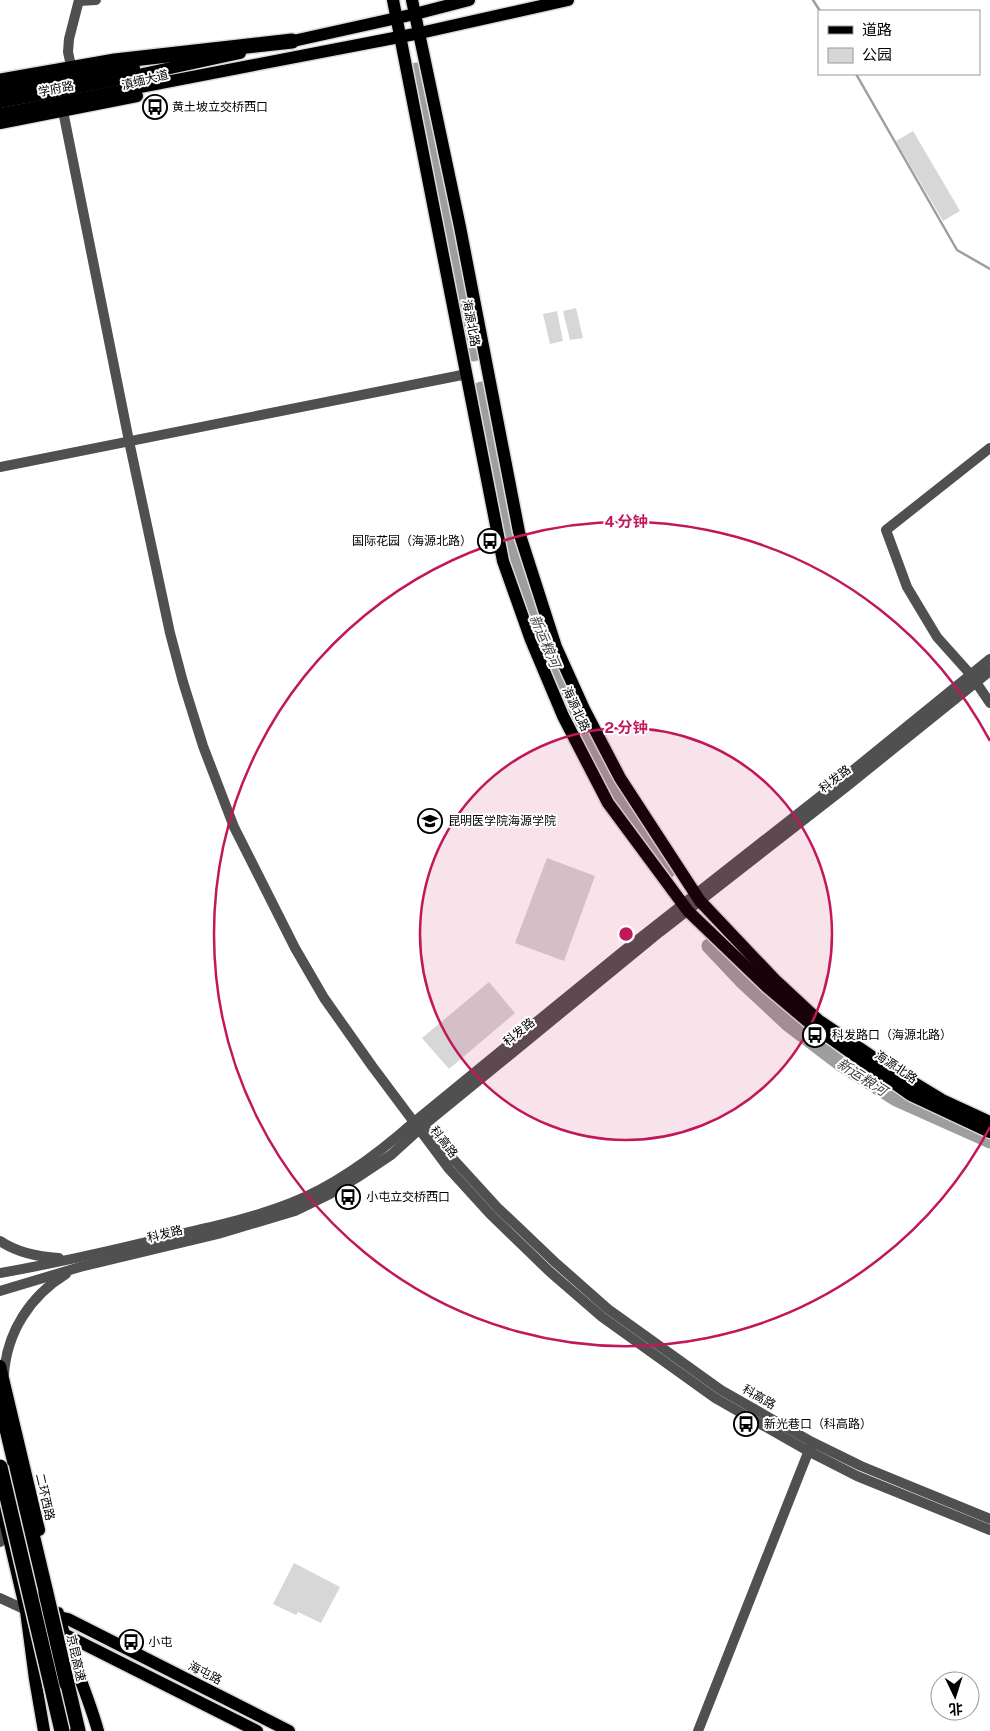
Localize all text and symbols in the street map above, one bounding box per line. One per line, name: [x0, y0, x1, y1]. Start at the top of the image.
legend: [818, 10, 980, 75]
text: 道路: [862, 21, 892, 38]
text: 公园: [862, 46, 892, 63]
street label: 滇缅大道: [120, 67, 170, 93]
street label: 学府路: [37, 79, 75, 99]
bus stop icon: 黄土坡立交桥西口: [142, 94, 168, 120]
place label: 黄土坡立交桥西口: [172, 100, 268, 114]
street label: 海源北路: [460, 298, 482, 348]
text: 4 分钟: [604, 513, 648, 530]
bus stop icon: 国际花园（海源北路）: [477, 528, 503, 554]
place label: 国际花园（海源北路）: [352, 534, 472, 548]
water label: 新运粮河: [527, 612, 564, 673]
street label: 海源北路: [560, 684, 592, 734]
text: 2 分钟: [605, 719, 647, 736]
street label: 科发路: [817, 762, 853, 796]
school or university icon: 昆明医学院海源学院: [417, 808, 443, 834]
place label: 昆明医学院海源学院: [448, 814, 556, 828]
centre of rings: [617, 925, 635, 943]
street label: 科发路: [501, 1015, 537, 1049]
bus stop icon: 科发路口（海源北路）: [802, 1022, 828, 1048]
place label: 科发路口（海源北路）: [832, 1028, 952, 1042]
street label: 海源北路: [872, 1048, 920, 1086]
water label: 新运粮河: [834, 1055, 892, 1101]
street label: 科高路: [427, 1124, 461, 1160]
bus stop icon: 小屯立交桥西口: [335, 1184, 361, 1210]
place label: 小屯立交桥西口: [366, 1190, 450, 1204]
street label: 科发路: [146, 1223, 184, 1245]
street label: 科高路: [740, 1382, 778, 1412]
bus stop icon: 新光巷口（科高路）: [733, 1411, 759, 1437]
place label: 新光巷口（科高路）: [764, 1417, 872, 1431]
street label: 二环西路: [33, 1472, 57, 1522]
bus stop icon: 小屯: [118, 1629, 144, 1655]
street label: 京昆高速: [64, 1633, 88, 1683]
place label: 小屯: [148, 1635, 172, 1649]
street label: 海屯路: [186, 1659, 224, 1687]
north arrow: [930, 1671, 980, 1721]
text: 北: [948, 1700, 963, 1717]

